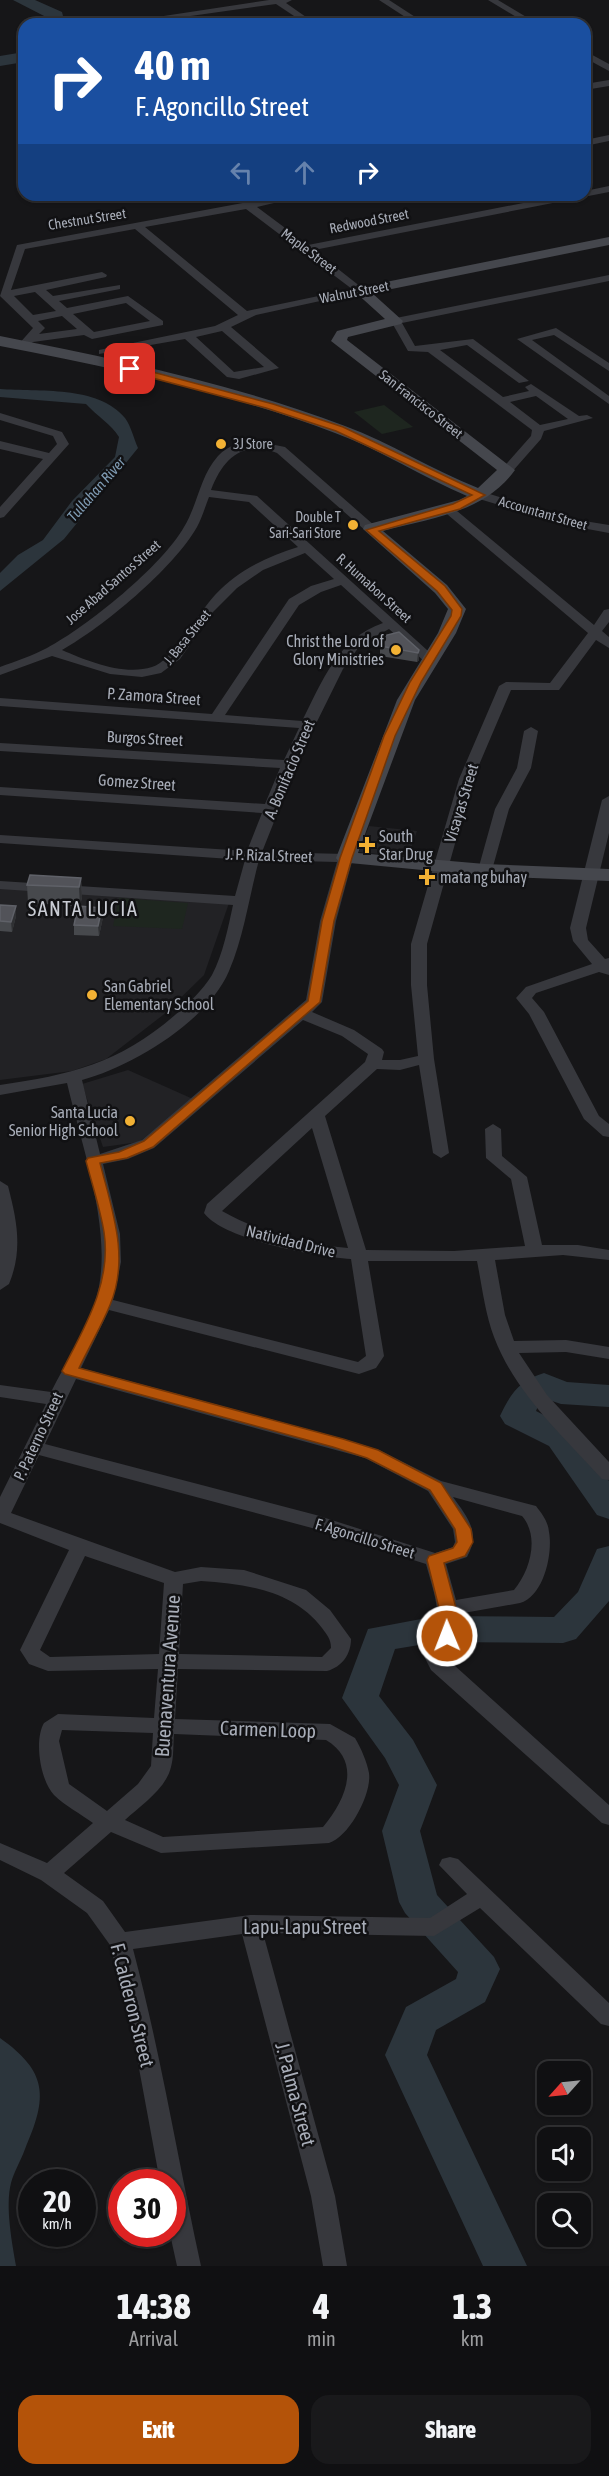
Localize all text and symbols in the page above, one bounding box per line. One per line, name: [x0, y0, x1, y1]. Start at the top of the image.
text: 40 m: [135, 41, 210, 89]
icon: right: [36, 42, 114, 120]
text: F. Agoncillo Street: [135, 91, 309, 122]
icon: left: [225, 156, 258, 189]
icon: ahead: [288, 156, 321, 189]
icon: right: [351, 156, 384, 189]
street label: Chestnut Street: [47, 205, 127, 233]
street label: Redwood Street: [328, 205, 410, 237]
street label: Maple Street: [278, 225, 340, 277]
street label: Walnut Street: [318, 277, 390, 307]
pin: [104, 343, 155, 394]
icon: arrive: [113, 352, 146, 385]
street label: San Francisco Street: [376, 366, 466, 442]
place label: 3J Store: [233, 436, 273, 452]
marker: 3J Store: [214, 437, 228, 451]
water label: Tullahan River: [63, 453, 129, 525]
street label: Accountant Street: [497, 493, 589, 533]
place label: Double T Sari-Sari Store: [269, 509, 341, 541]
marker: Double T Sari-Sari Store: [346, 518, 360, 532]
street label: Jose Abad Santos Street: [62, 537, 164, 627]
street label: R. Humabon Street: [333, 550, 415, 626]
street label: J. Basa Street: [160, 606, 214, 668]
place label: Christ the Lord of Glory Ministries: [286, 632, 385, 669]
marker: Christ the Lord of Glory Ministries: [389, 643, 403, 657]
street label: P. Zamora Street: [107, 684, 202, 708]
street label: A. Bonifacio Street: [260, 716, 318, 821]
street label: Burgos Street: [106, 727, 184, 750]
street label: Visayas Street: [440, 761, 483, 845]
street label: Gomez Street: [98, 770, 177, 794]
place label: South Star Drug: [379, 827, 433, 864]
marker: South Star Drug: [360, 838, 374, 852]
street label: J. P. Rizal Street: [225, 844, 313, 866]
marker: mata ng buhay: [418, 868, 436, 886]
place label: mata ng buhay: [440, 868, 528, 887]
district label: SANTA LUCIA: [28, 897, 138, 920]
place label: San Gabriel Elementary School: [104, 977, 215, 1014]
marker: San Gabriel Elementary School: [85, 988, 99, 1002]
place label: Santa Lucia Senior High School: [9, 1103, 119, 1140]
marker: Santa Lucia Senior High School: [123, 1114, 137, 1128]
street label: Natividad Drive: [245, 1221, 337, 1261]
street label: P. Paterno Street: [10, 1389, 66, 1483]
street label: F. Agoncillo Street: [313, 1514, 417, 1563]
street label: Buenaventura Avenue: [150, 1594, 184, 1758]
position arrow: [415, 1604, 479, 1668]
street label: Carmen Loop: [220, 1716, 316, 1742]
street label: Lapu-Lapu Street: [243, 1915, 367, 1938]
street label: F. Calderon Street: [106, 1941, 160, 2070]
street label: J. Palma Street: [271, 2040, 321, 2149]
north arrow: [537, 2061, 591, 2115]
map controls: [537, 2061, 591, 2247]
button: sound: [537, 2127, 591, 2181]
speed limit sign: 30: [108, 2169, 186, 2247]
text: 20: [43, 2184, 71, 2218]
button: search: [537, 2193, 591, 2247]
text: km/h: [42, 2215, 72, 2232]
text: 14:38: [116, 2285, 191, 2327]
text: 4: [313, 2285, 330, 2327]
text: 1.3: [452, 2285, 493, 2327]
text: Arrival: [129, 2327, 178, 2350]
text: min: [307, 2327, 336, 2350]
text: km: [461, 2327, 484, 2350]
button: Exit: [18, 2395, 299, 2464]
button: Share: [311, 2395, 591, 2464]

